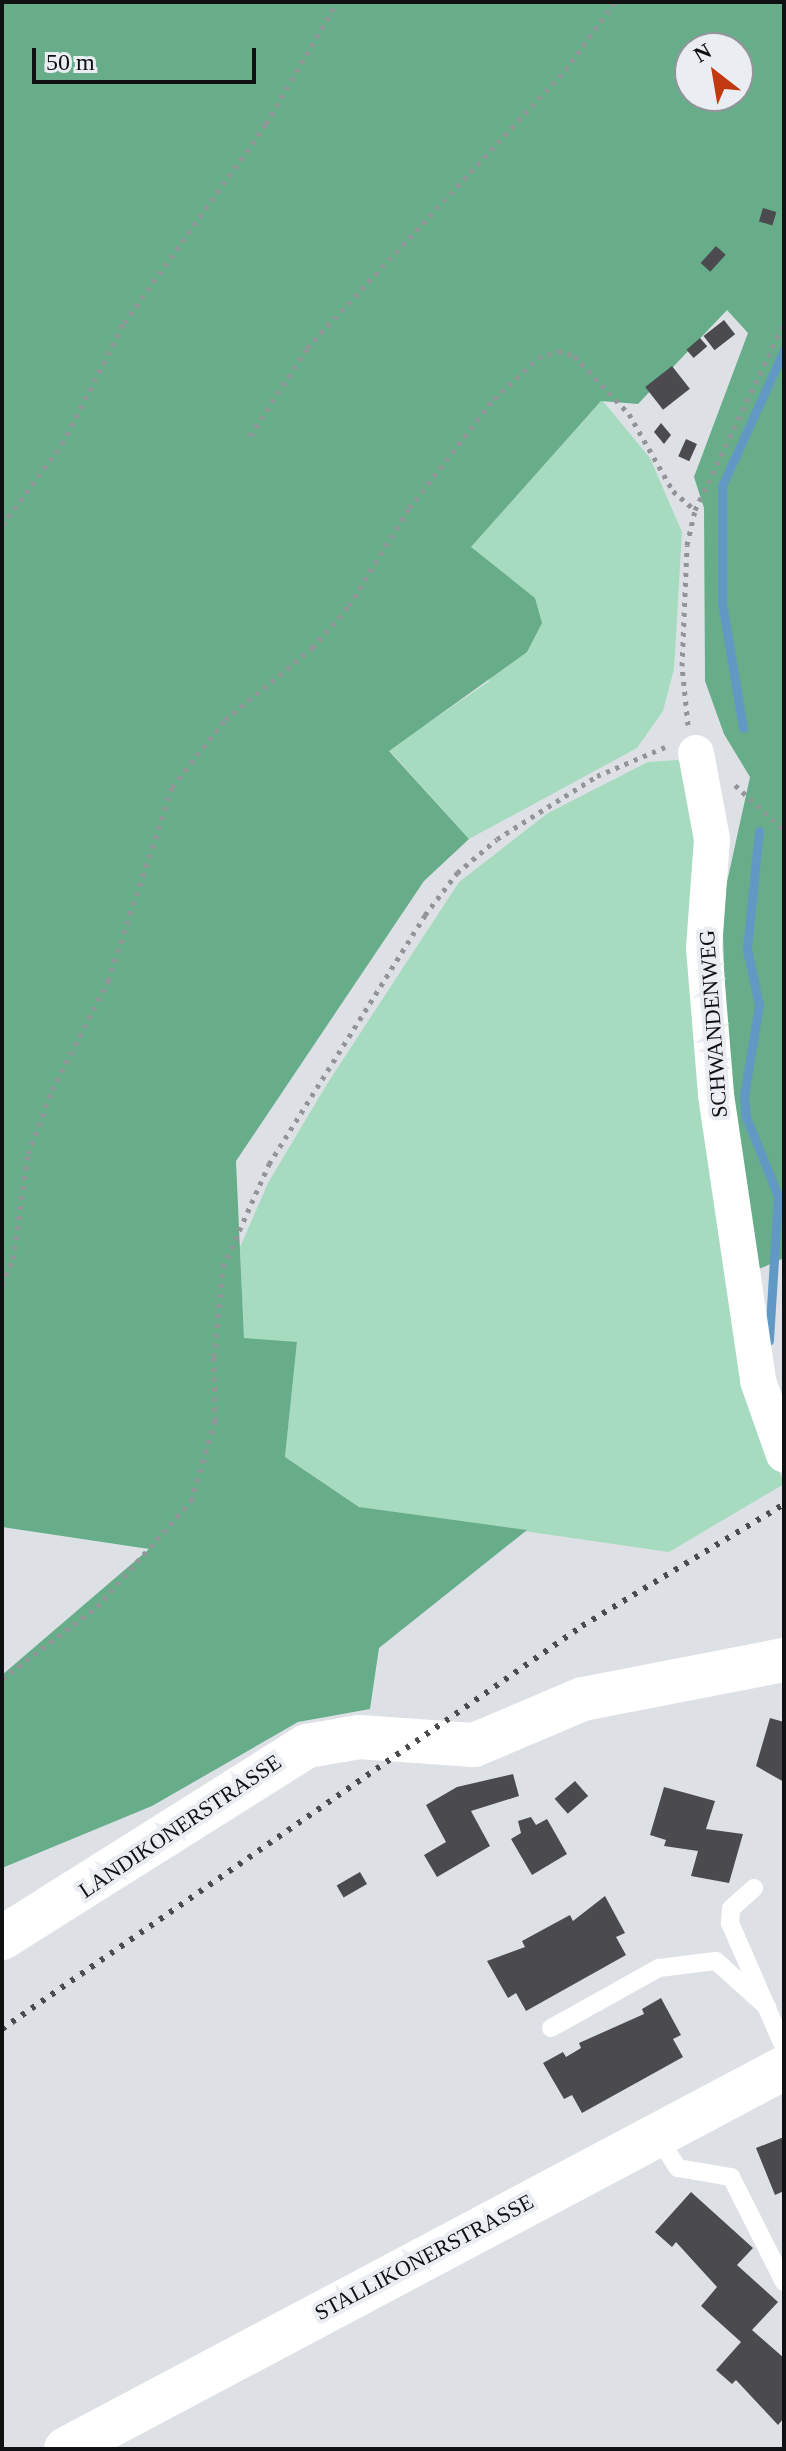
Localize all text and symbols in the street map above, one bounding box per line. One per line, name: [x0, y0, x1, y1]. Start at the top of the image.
scale bar: [36, 32, 260, 82]
north arrow: [674, 32, 754, 112]
text: N: [689, 38, 716, 68]
text: 50 m: [46, 49, 95, 75]
street label: SCHWANDENWEG: [693, 929, 733, 1119]
street label: LANDIKONERSTRASSE: [74, 1748, 286, 1904]
street label: STALLIKONERSTRASSE: [310, 2188, 538, 2326]

